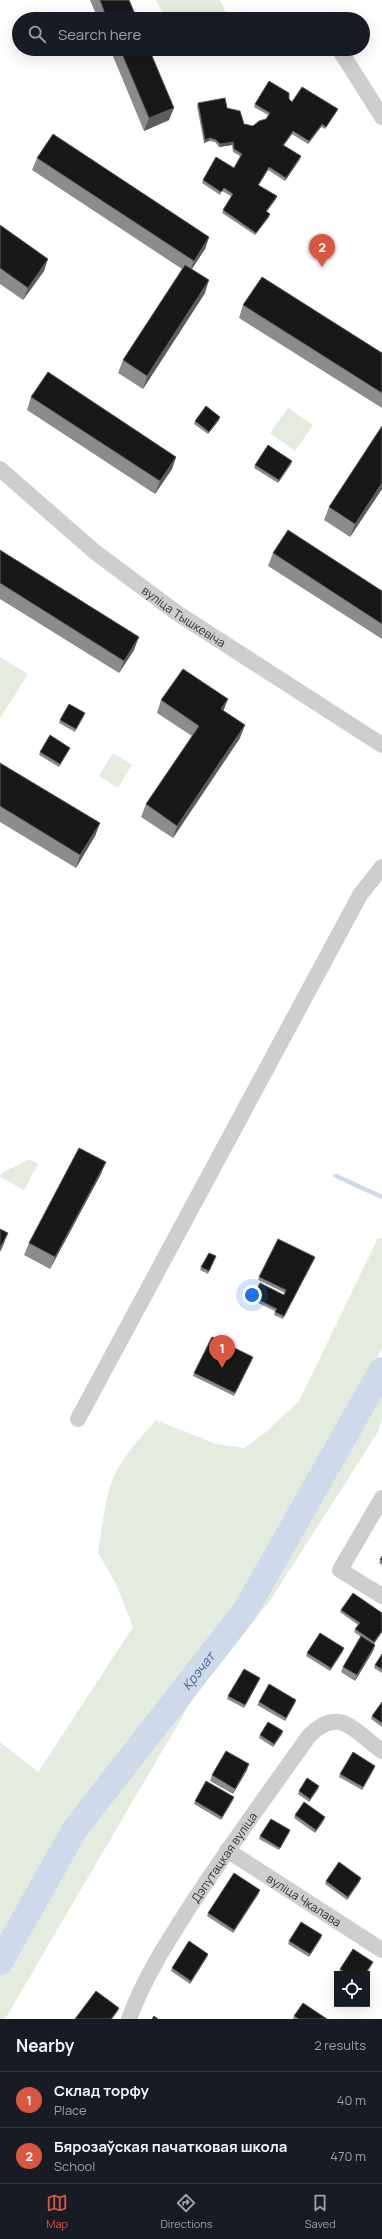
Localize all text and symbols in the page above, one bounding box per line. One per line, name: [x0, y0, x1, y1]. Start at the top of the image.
search box: [12, 12, 370, 56]
icon: search: [26, 23, 48, 45]
text: Search here: [58, 24, 141, 45]
pin: 2: [309, 234, 335, 267]
street label: вуліца Тышкевіча: [139, 581, 229, 651]
your location: [242, 1285, 262, 1305]
pin: 1: [209, 1335, 235, 1368]
water label: Крэчат: [178, 1646, 220, 1694]
street label: Дэпутацкая вуліца: [186, 1808, 261, 1906]
street label: вуліца Чкалава: [264, 1869, 345, 1930]
map controls: [334, 1971, 370, 2007]
button: locate: [334, 1971, 370, 2007]
text: Nearby: [16, 2034, 74, 2057]
text: 2 results: [314, 2036, 366, 2054]
text: Склад торфу: [54, 2080, 149, 2101]
text: 1: [26, 2091, 32, 2109]
text: 40 m: [337, 2091, 366, 2109]
text: Place: [54, 2101, 87, 2119]
text: Бярозаўская пачатковая школа: [54, 2136, 288, 2157]
text: 2: [25, 2147, 33, 2165]
text: 470 m: [330, 2147, 366, 2165]
text: School: [54, 2157, 95, 2175]
tab: Map: [46, 2192, 68, 2231]
tab: Directions: [160, 2192, 213, 2231]
tab: Saved: [305, 2192, 336, 2231]

